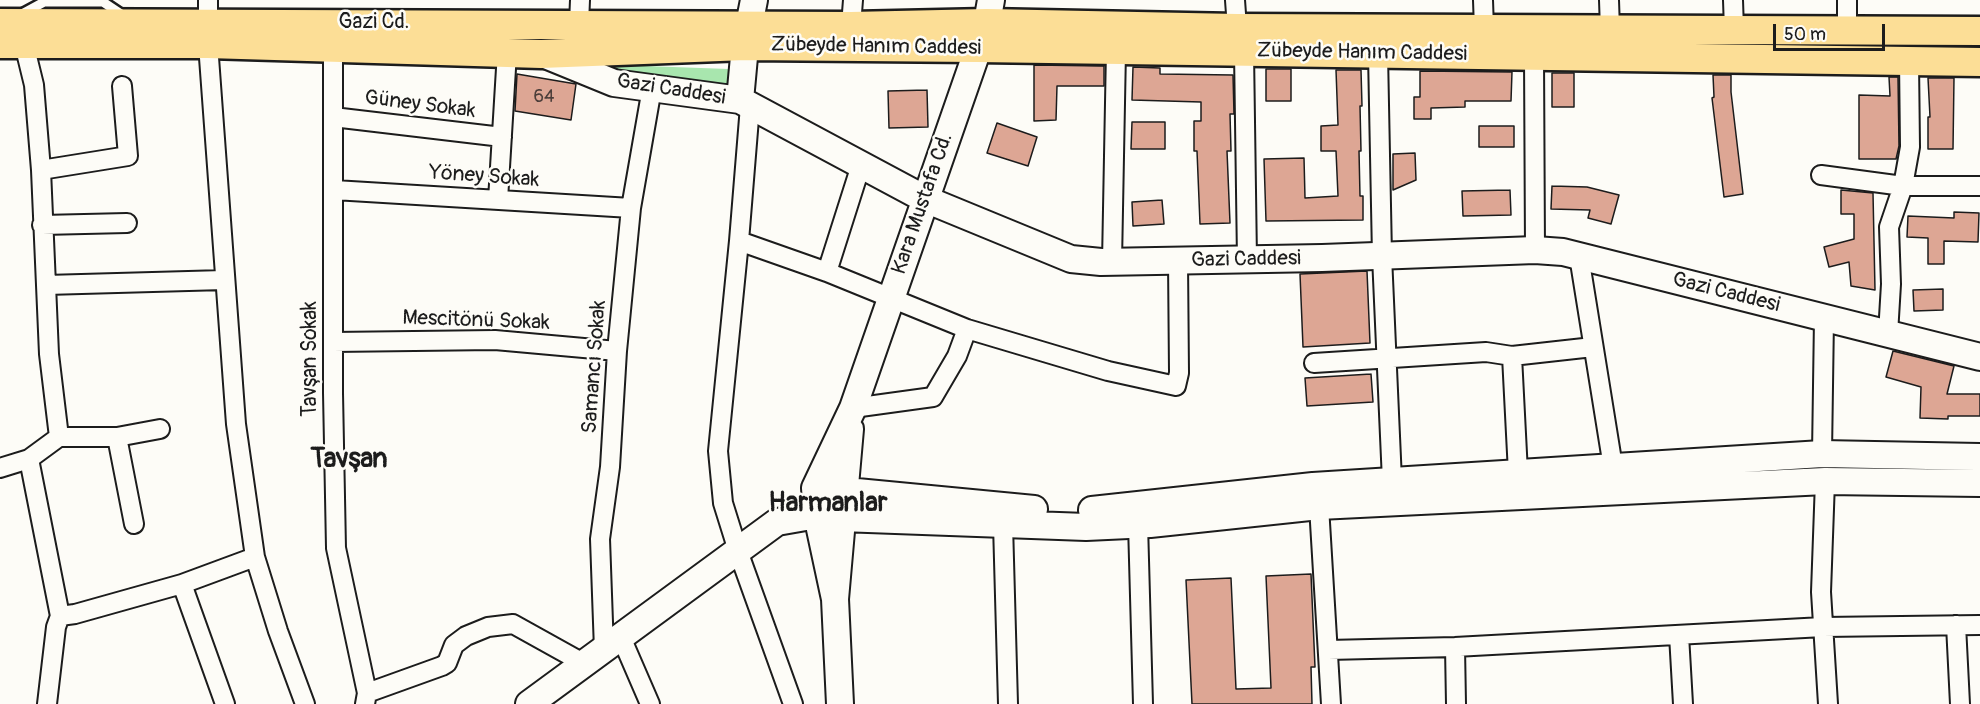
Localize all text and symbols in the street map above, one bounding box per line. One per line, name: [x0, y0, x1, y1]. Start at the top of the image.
street label: Gazi Cd.: [339, 10, 409, 36]
scale bar: [1776, 12, 1888, 50]
text: 50 m: [1784, 23, 1826, 46]
street label: Zübeyde Hanım Caddesi: [771, 33, 981, 61]
street label: Zübeyde Hanım Caddesi: [1257, 39, 1467, 67]
street label: Gazi Caddesi: [615, 69, 727, 111]
street label: Güney Sokak: [363, 86, 477, 124]
house number: 64: [534, 86, 554, 108]
street label: Kara Mustafa Cd.: [887, 130, 959, 278]
street label: Yöney Sokak: [428, 161, 540, 193]
street label: Gazi Caddesi: [1191, 246, 1301, 274]
street label: Gazi Caddesi: [1670, 267, 1782, 319]
street label: Samancı Sokak: [578, 300, 612, 434]
street label: Tavşan Sokak: [298, 301, 324, 417]
street label: Mescitönü Sokak: [402, 306, 550, 336]
district label: Tavşan: [310, 444, 388, 476]
district label: Harmanlar: [769, 488, 887, 520]

